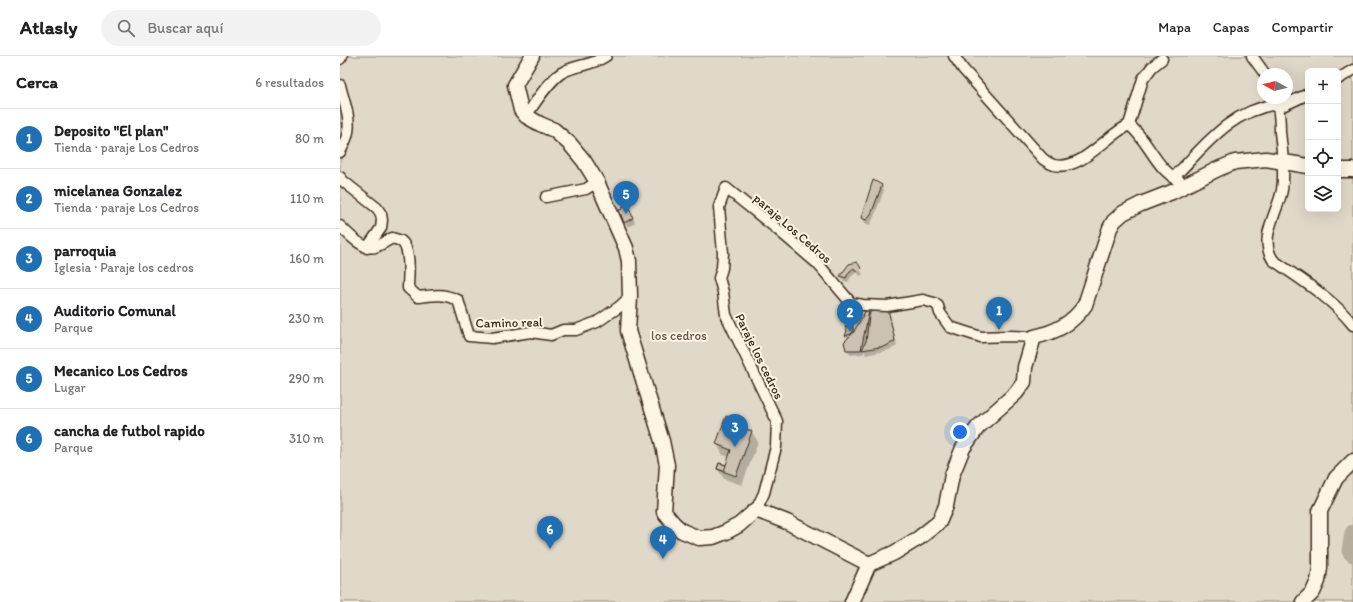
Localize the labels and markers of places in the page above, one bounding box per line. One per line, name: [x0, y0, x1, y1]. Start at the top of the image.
pin: 5: [613, 181, 639, 214]
pin: 1: [986, 297, 1012, 330]
pin: 2: [837, 299, 863, 332]
pin: 3: [722, 414, 748, 447]
pin: 6: [537, 516, 563, 549]
pin: 4: [650, 526, 676, 559]

